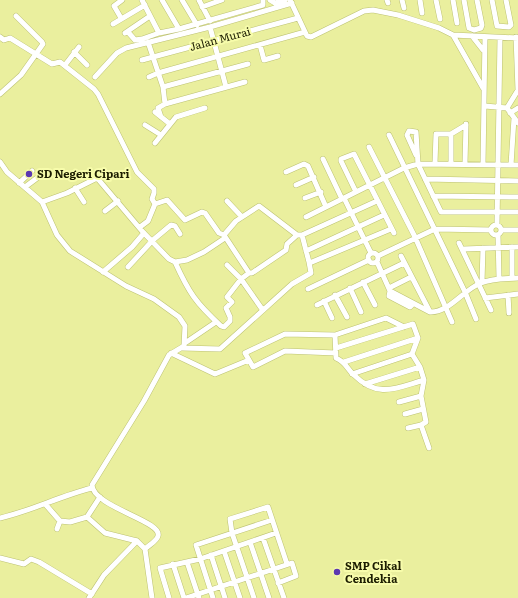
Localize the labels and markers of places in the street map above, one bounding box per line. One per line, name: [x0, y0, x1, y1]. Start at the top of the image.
place label: SD Negeri Cipari: [37, 165, 129, 181]
marker: SD Negeri Cipari: [24, 169, 34, 179]
place label: SMP Cikal Cendekia: [345, 557, 402, 586]
marker: SMP Cikal Cendekia: [332, 567, 342, 577]

